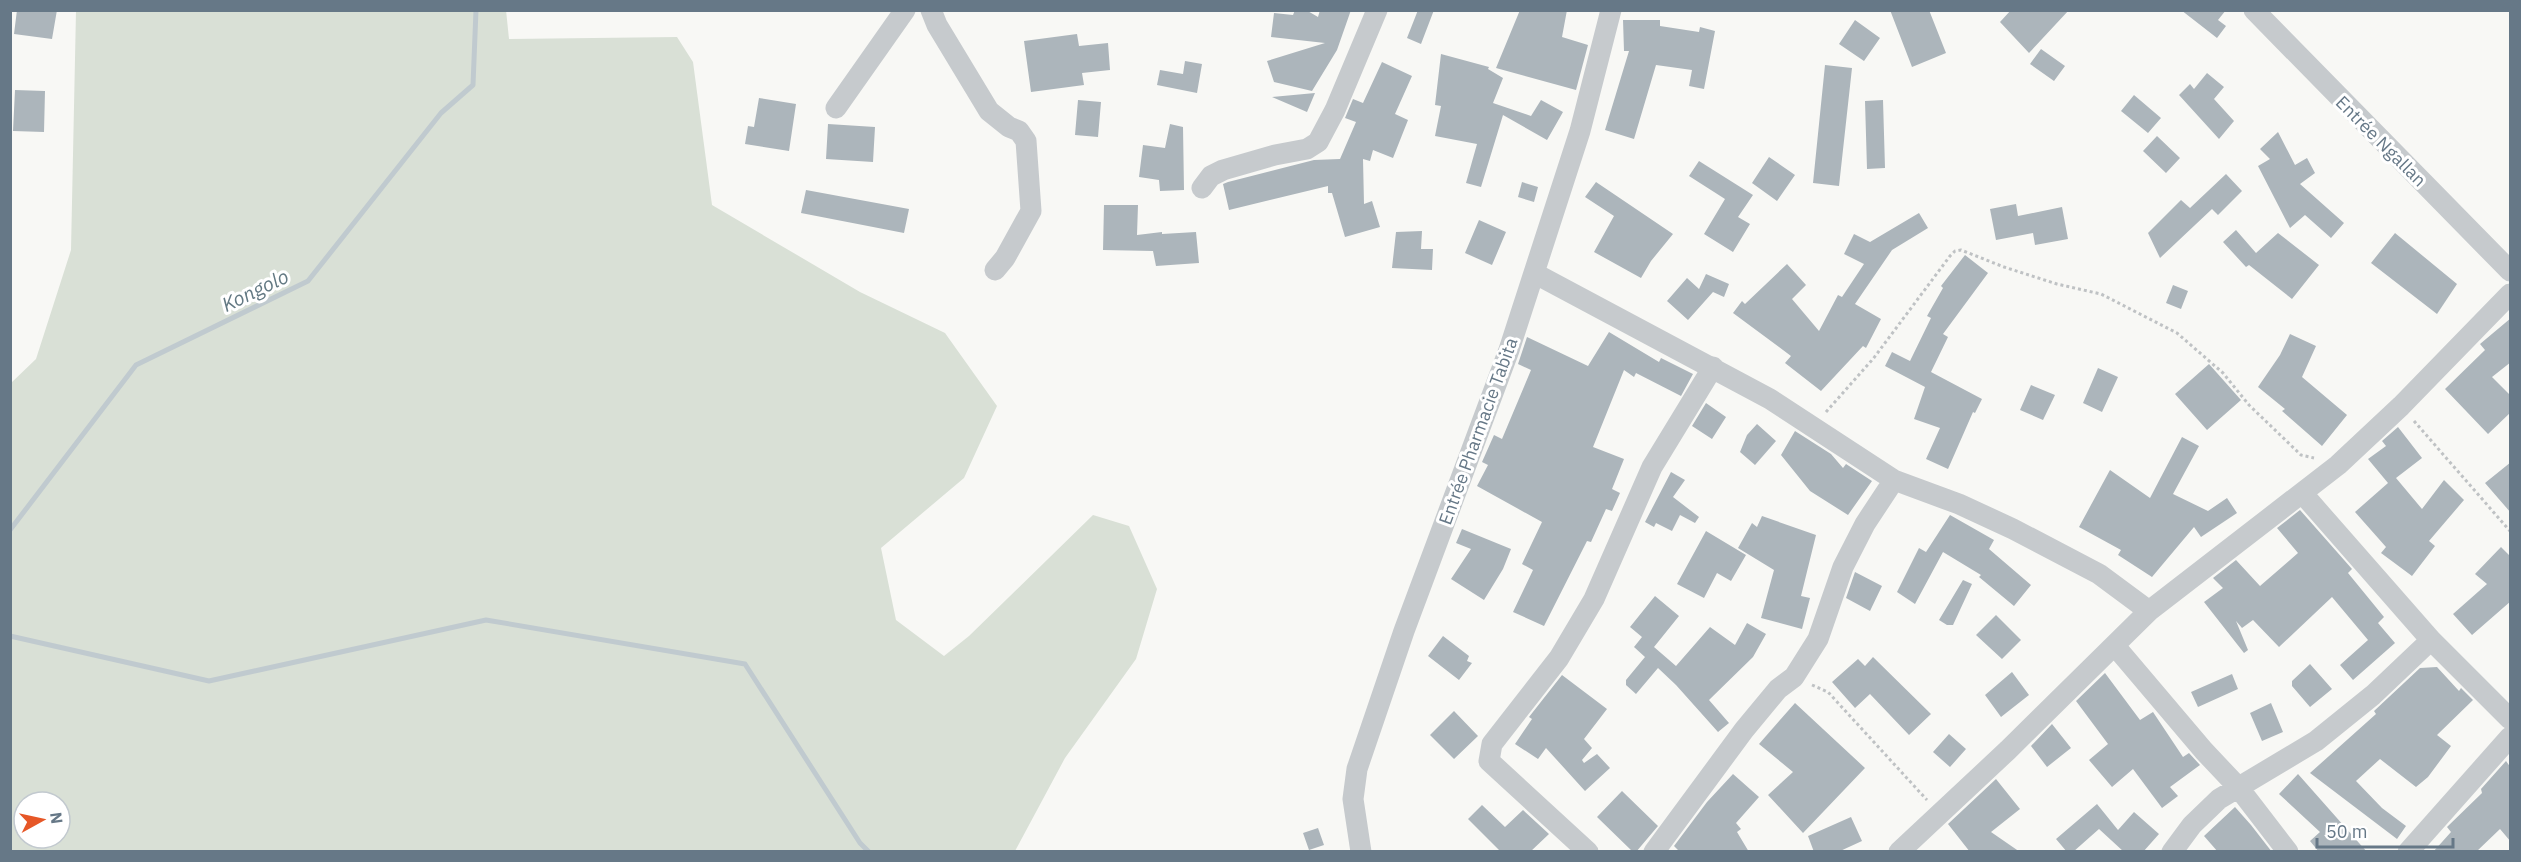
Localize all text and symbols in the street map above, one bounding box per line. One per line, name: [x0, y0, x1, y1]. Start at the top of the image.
street label: Entrée Ngallan: [2331, 91, 2431, 191]
water label: Kongolo: [217, 262, 293, 318]
street label: Entrée Pharmacie Tabita: [1433, 334, 1523, 528]
north arrow: [12, 790, 72, 850]
text: N: [46, 811, 68, 825]
scale bar: [2317, 811, 2454, 849]
text: 50 m: [2326, 820, 2368, 843]

